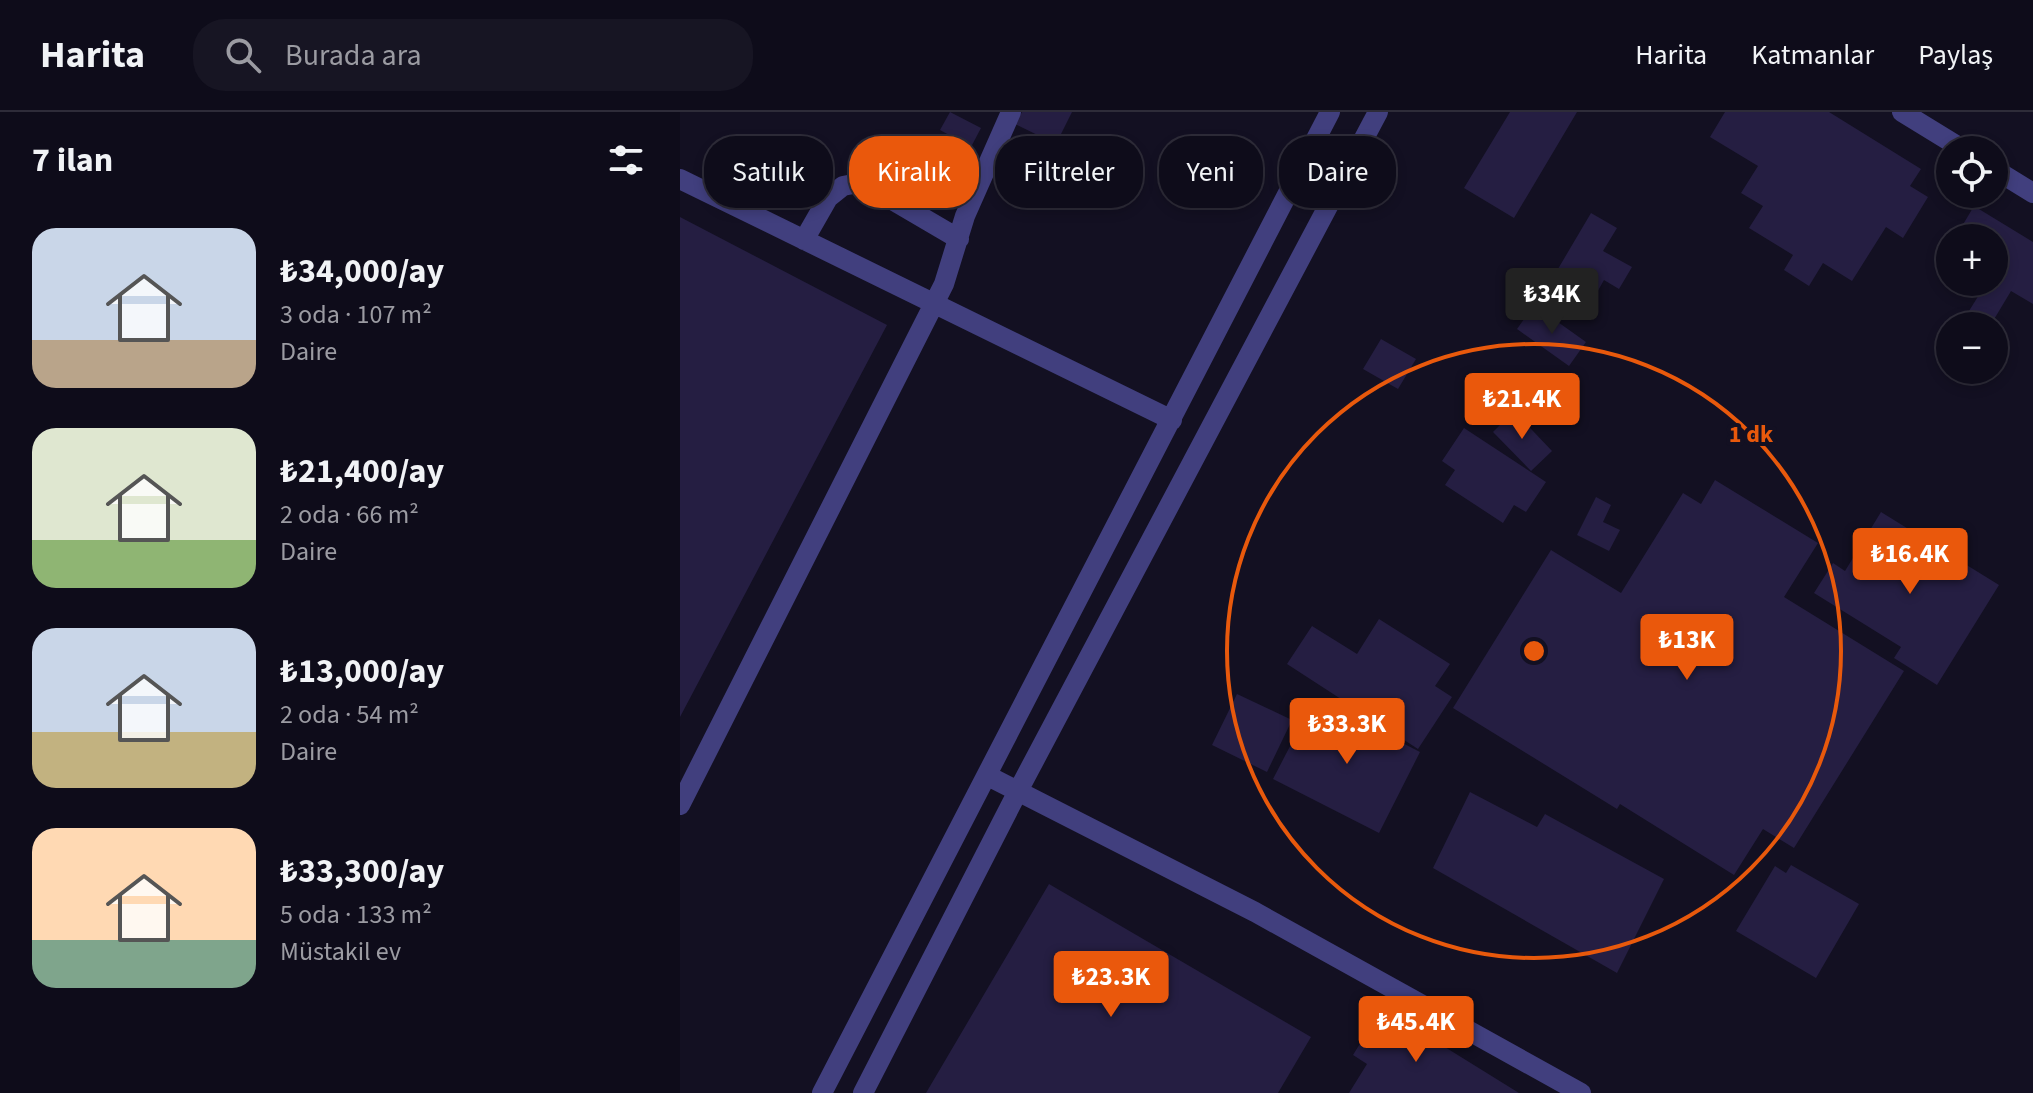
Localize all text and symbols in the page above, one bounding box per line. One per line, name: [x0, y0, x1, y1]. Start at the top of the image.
search box: [193, 19, 753, 91]
text: Harita: [40, 28, 145, 82]
icon: search: [221, 33, 265, 77]
text: Burada ara: [285, 34, 422, 77]
text: Harita: [1635, 35, 1707, 75]
text: Katmanlar: [1751, 35, 1874, 75]
text: Paylaş: [1918, 35, 1993, 75]
text: 7 ilan: [32, 136, 113, 185]
chip: Satılık: [704, 136, 833, 208]
chip: Kiralık: [849, 136, 979, 208]
chip: Filtreler: [995, 136, 1143, 208]
chip: Yeni: [1159, 136, 1263, 208]
chip: Daire: [1279, 136, 1396, 208]
map controls: [1936, 136, 2008, 384]
button: locate: [1936, 136, 2008, 208]
icon: filters: [604, 138, 648, 182]
button: +: [1936, 224, 2008, 296]
text: ₺34,000/ay: [280, 247, 444, 296]
icon: home: [96, 260, 192, 356]
pin: ₺34K: [1505, 268, 1599, 336]
text: ₺34K: [1523, 275, 1581, 312]
text: 3 oda · 107 m²: [280, 296, 432, 333]
button: −: [1936, 312, 2008, 384]
text: Daire: [280, 333, 337, 370]
pin: ₺21.4K: [1457, 373, 1587, 441]
text: ₺21.4K: [1483, 380, 1561, 417]
text: 1 dk: [1729, 417, 1774, 452]
text: ₺21,400/ay: [280, 447, 444, 496]
icon: home: [96, 460, 192, 556]
text: 2 oda · 66 m²: [280, 496, 419, 533]
pin: ₺16.4K: [1845, 528, 1975, 596]
text: Daire: [280, 533, 337, 570]
text: ₺16.4K: [1871, 535, 1949, 572]
pin: ₺13K: [1640, 614, 1734, 682]
text: ₺13K: [1658, 621, 1716, 658]
centre of rings: [1520, 637, 1548, 665]
text: ₺13,000/ay: [280, 647, 444, 696]
icon: home: [96, 660, 192, 756]
text: 2 oda · 54 m²: [280, 696, 419, 733]
pin: ₺33.3K: [1282, 698, 1412, 766]
text: ₺33.3K: [1308, 705, 1386, 742]
text: Daire: [280, 733, 337, 770]
text: ₺33,300/ay: [280, 847, 444, 896]
icon: home: [96, 860, 192, 956]
text: 5 oda · 133 m²: [280, 896, 432, 933]
text: Müstakil ev: [280, 933, 401, 970]
pin: ₺23.3K: [1046, 951, 1176, 1019]
text: ₺23.3K: [1072, 958, 1150, 995]
pin: ₺45.4K: [1351, 996, 1481, 1064]
text: ₺45.4K: [1377, 1003, 1455, 1040]

